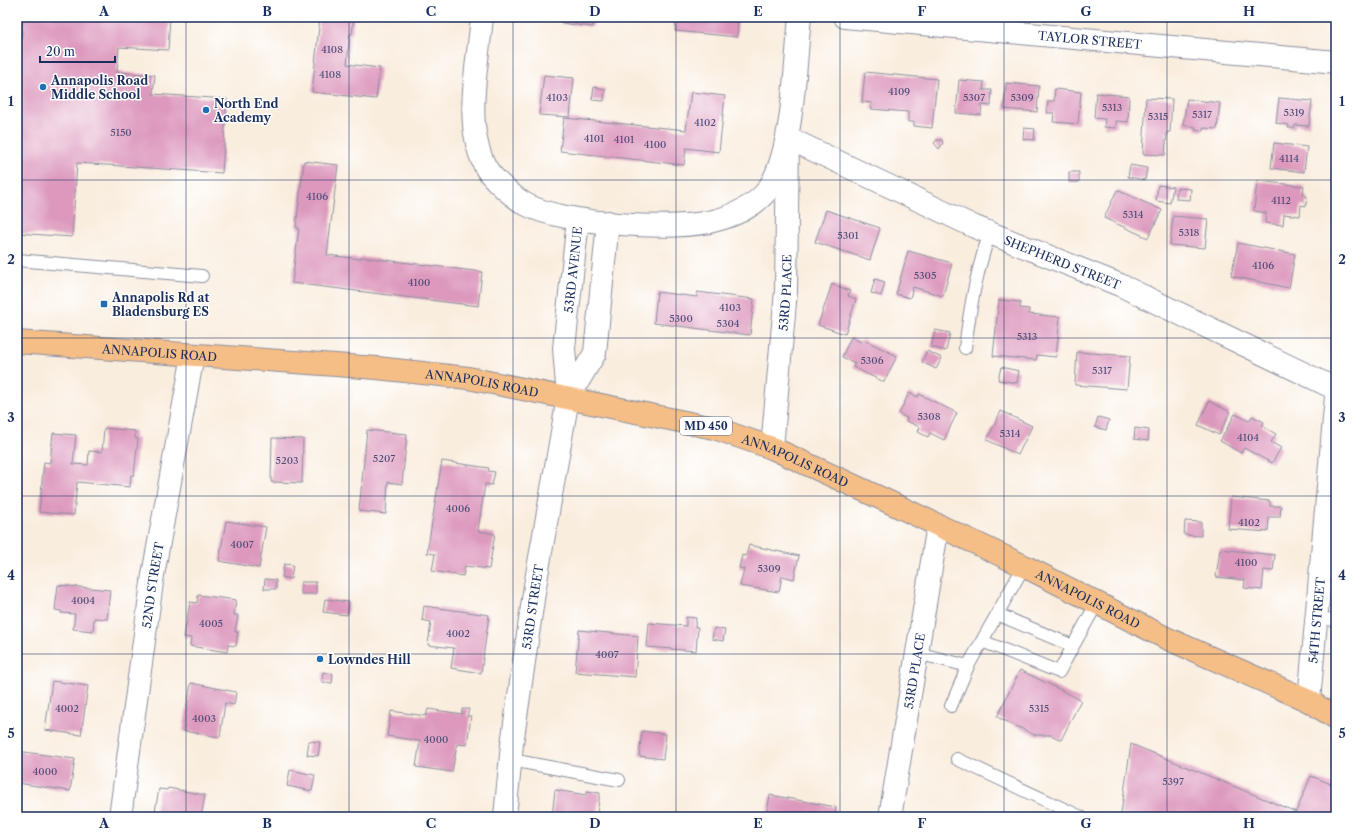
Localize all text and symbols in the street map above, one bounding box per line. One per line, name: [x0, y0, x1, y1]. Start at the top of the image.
text: A: [98, 3, 110, 19]
text: B: [262, 3, 272, 19]
text: C: [426, 3, 436, 19]
text: D: [589, 3, 601, 19]
text: E: [753, 3, 763, 19]
text: F: [918, 3, 927, 19]
text: G: [1080, 3, 1092, 19]
text: H: [1243, 3, 1255, 19]
street label: TAYLOR STREET: [1037, 27, 1143, 52]
scale bar: [40, 38, 115, 64]
house number: 4108: [321, 43, 343, 56]
text: 20 m: [46, 44, 75, 59]
house number: 4108: [319, 68, 341, 81]
place label: Annapolis Road Middle School: [50, 73, 148, 102]
marker: Annapolis Road Middle School: [38, 82, 48, 92]
house number: 4109: [888, 85, 910, 98]
house number: 4103: [546, 91, 568, 104]
house number: 5307: [963, 91, 985, 104]
house number: 5309: [1010, 91, 1034, 104]
text: 1: [8, 93, 14, 109]
text: 1: [1339, 93, 1345, 109]
place label: North End Academy: [213, 96, 279, 125]
house number: 5313: [1102, 101, 1122, 114]
marker: North End Academy: [201, 105, 211, 115]
house number: 5319: [1283, 106, 1305, 119]
house number: 5317: [1192, 108, 1212, 121]
house number: 5315: [1148, 110, 1168, 123]
house number: 4102: [694, 116, 716, 129]
house number: 5150: [110, 126, 132, 139]
house number: 4101: [584, 132, 605, 145]
house number: 4101: [614, 133, 635, 146]
house number: 4100: [644, 138, 666, 151]
house number: 4114: [1279, 152, 1299, 165]
house number: 4106: [306, 190, 328, 203]
house number: 4112: [1271, 194, 1291, 207]
house number: 5314: [1123, 208, 1144, 221]
street label: 53RD AVENUE: [560, 226, 585, 313]
house number: 5318: [1178, 226, 1200, 239]
house number: 5301: [837, 229, 860, 242]
street label: SHEPHERD STREET: [1002, 232, 1123, 292]
text: 2: [7, 251, 15, 267]
text: 2: [1338, 251, 1346, 267]
street label: 53RD PLACE: [775, 254, 794, 331]
house number: 4106: [1252, 259, 1274, 272]
house number: 5305: [914, 269, 936, 282]
house number: 4100: [408, 276, 430, 289]
place label: Annapolis Rd at Bladensburg ES: [111, 290, 210, 319]
marker: Annapolis Rd at Bladensburg ES: [99, 299, 109, 309]
house number: 4103: [719, 301, 741, 314]
house number: 5300: [669, 312, 693, 325]
house number: 5304: [716, 317, 740, 330]
house number: 5313: [1017, 330, 1037, 343]
street label: ANNAPOLIS ROAD: [101, 341, 218, 364]
house number: 5306: [860, 354, 884, 367]
house number: 5317: [1092, 364, 1112, 377]
street label: ANNAPOLIS ROAD: [423, 366, 540, 400]
text: 3: [7, 409, 15, 425]
text: 3: [1338, 409, 1346, 425]
house number: 5308: [917, 410, 941, 423]
road number: MD 450: [680, 417, 732, 435]
house number: 5314: [1000, 427, 1021, 440]
street label: ANNAPOLIS ROAD: [739, 430, 851, 490]
house number: 4104: [1237, 431, 1259, 444]
house number: 5207: [373, 452, 395, 465]
house number: 5203: [275, 454, 299, 467]
house number: 4006: [446, 502, 470, 515]
house number: 4102: [1238, 516, 1260, 529]
house number: 4007: [230, 538, 254, 551]
street label: 52ND STREET: [138, 541, 166, 629]
house number: 4100: [1235, 556, 1257, 569]
house number: 5309: [757, 562, 781, 575]
street label: 53RD STREET: [518, 563, 546, 650]
street label: ANNAPOLIS ROAD: [1032, 565, 1143, 631]
text: 4: [7, 567, 15, 583]
text: 4: [1338, 567, 1346, 583]
street label: 54TH STREET: [1305, 577, 1327, 664]
house number: 4004: [71, 594, 95, 607]
house number: 4005: [199, 617, 223, 630]
house number: 4002: [446, 627, 470, 640]
street label: 53RD PLACE: [900, 632, 928, 710]
house number: 4007: [595, 648, 619, 661]
place label: Lowndes Hill: [328, 652, 411, 667]
marker: Lowndes Hill: [315, 654, 325, 664]
house number: 4002: [55, 702, 79, 715]
house number: 5315: [1029, 702, 1049, 715]
house number: 4003: [192, 712, 216, 725]
text: 5: [7, 725, 15, 741]
text: 5: [1338, 725, 1346, 741]
house number: 4000: [424, 733, 448, 746]
house number: 4000: [33, 765, 57, 778]
house number: 5397: [1162, 775, 1184, 788]
text: A: [98, 815, 110, 831]
text: B: [262, 815, 272, 831]
text: C: [426, 815, 436, 831]
text: D: [589, 815, 601, 831]
text: E: [753, 815, 763, 831]
text: F: [918, 815, 927, 831]
text: G: [1080, 815, 1092, 831]
text: H: [1243, 815, 1255, 831]

